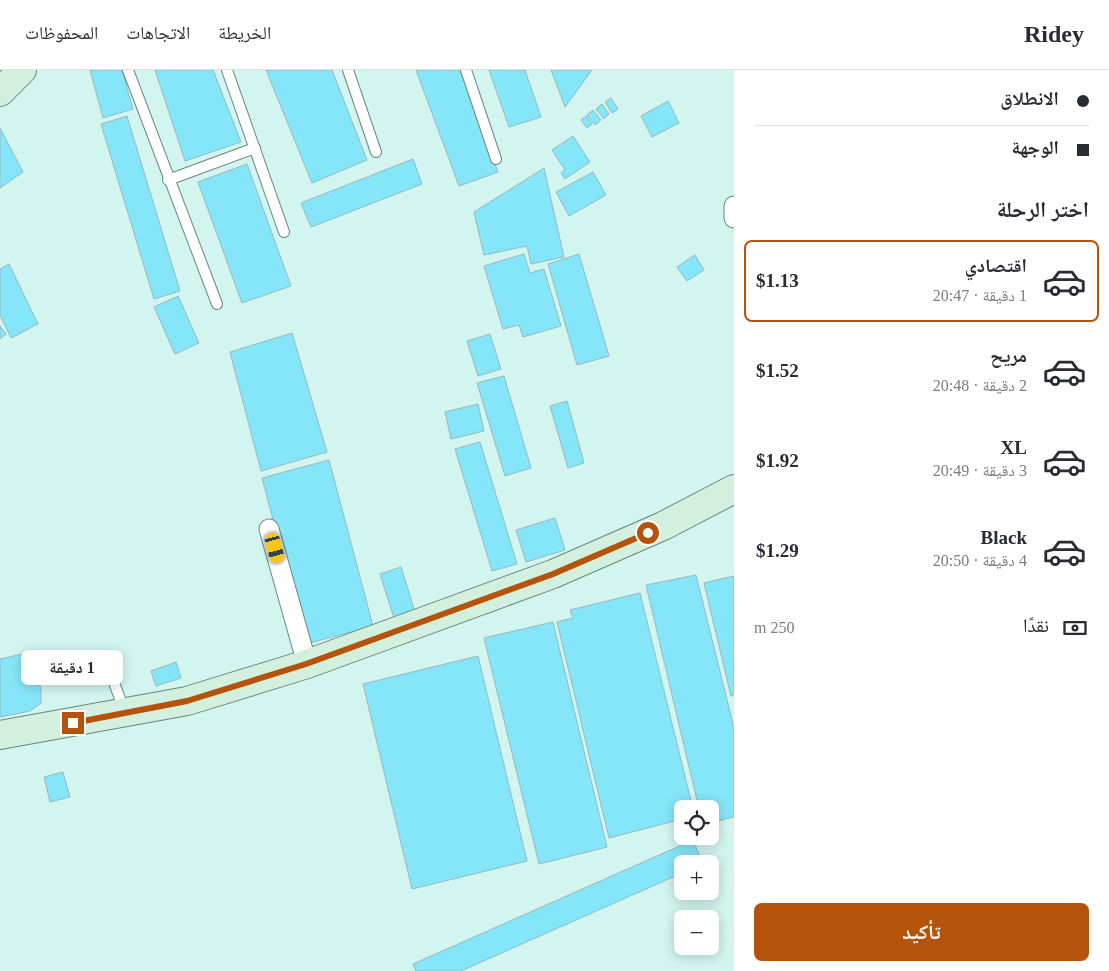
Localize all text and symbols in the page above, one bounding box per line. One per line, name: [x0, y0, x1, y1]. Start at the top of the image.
text: Ridey: [1024, 21, 1084, 47]
text: المحفوظات: [25, 23, 98, 43]
text: الاتجاهات: [126, 23, 190, 43]
text: الخريطة: [218, 23, 271, 43]
text: الانطلاق: [1000, 88, 1059, 109]
text: الوجهة: [1011, 137, 1059, 158]
text: اختر الرحلة: [997, 197, 1089, 222]
text: اقتصادي: [965, 255, 1027, 276]
icon: car: [1042, 259, 1087, 304]
text: $1.13: [756, 270, 799, 291]
text: 1 دقيقة · 20:47: [933, 287, 1027, 304]
text: مريح: [990, 345, 1027, 366]
icon: car: [1042, 349, 1087, 394]
text: $1.52: [756, 360, 799, 381]
text: 2 دقيقة · 20:48: [933, 377, 1027, 394]
text: XL: [1001, 437, 1027, 458]
icon: car: [1042, 439, 1087, 484]
text: $1.92: [756, 450, 799, 471]
text: 3 دقيقة · 20:49: [933, 462, 1027, 479]
route start: [637, 522, 659, 544]
text: Black: [981, 527, 1027, 548]
icon: car: [1042, 529, 1087, 574]
car: [263, 532, 286, 564]
text: $1.29: [756, 540, 799, 561]
text: 4 دقيقة · 20:50: [933, 552, 1027, 569]
icon: cash: [1061, 614, 1089, 642]
text: نقدًا: [1023, 615, 1049, 636]
text: 250 m: [754, 619, 794, 636]
callout: 1 دقيقة: [22, 650, 124, 686]
text: 1 دقيقة: [49, 659, 95, 676]
route end: [62, 712, 84, 734]
map controls: [674, 800, 719, 955]
button: locate: [674, 800, 719, 845]
button: +: [674, 855, 719, 900]
button: تأكيد: [754, 903, 1089, 961]
button: −: [674, 910, 719, 955]

